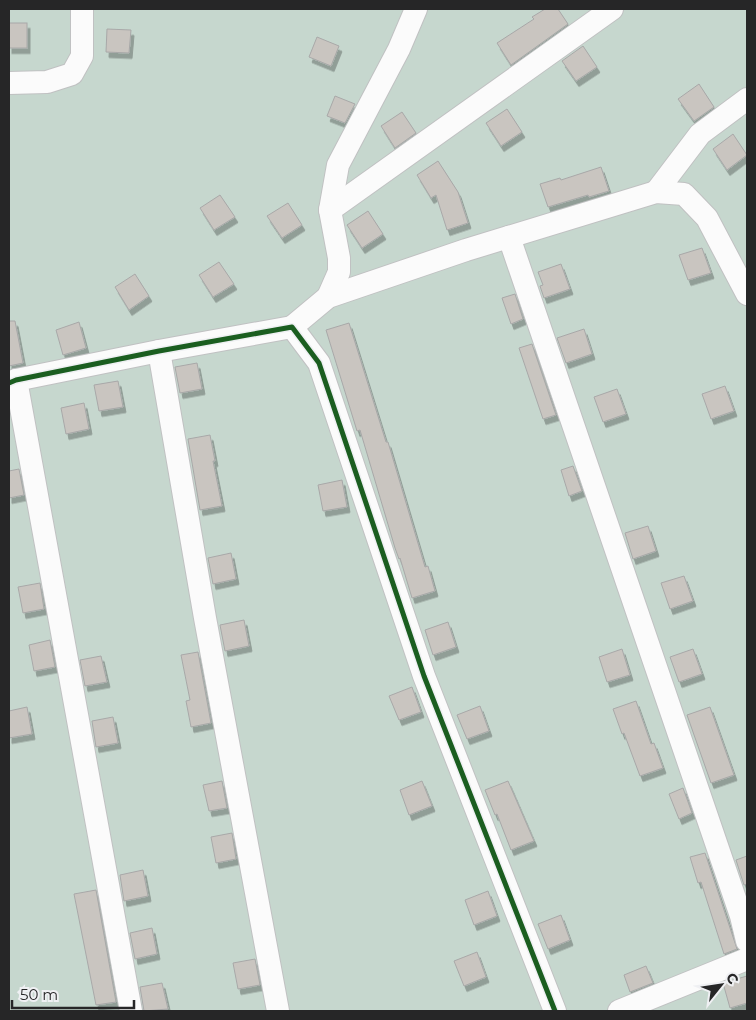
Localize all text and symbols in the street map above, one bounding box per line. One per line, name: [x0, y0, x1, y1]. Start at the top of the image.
north arrow: [696, 960, 746, 1010]
text: С: [722, 970, 743, 987]
scale bar: [12, 978, 135, 1010]
text: 50 m: [20, 985, 58, 1004]

